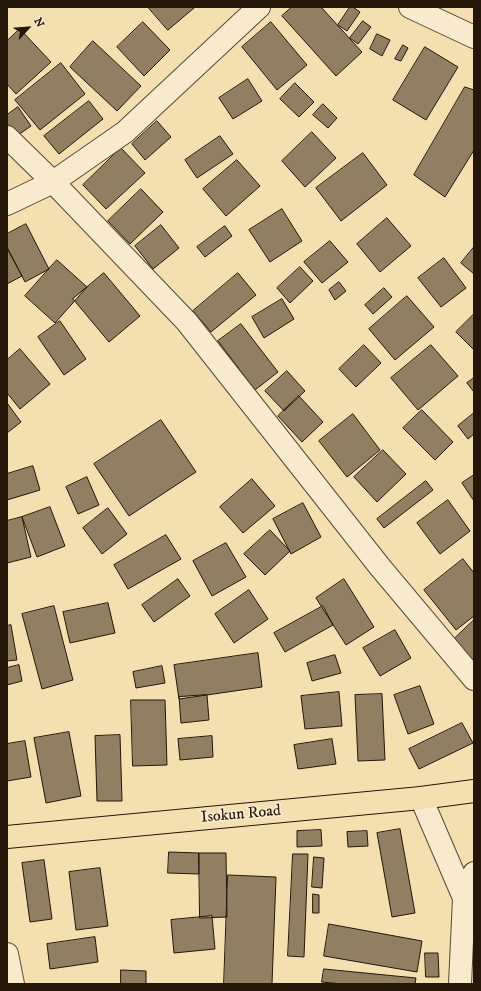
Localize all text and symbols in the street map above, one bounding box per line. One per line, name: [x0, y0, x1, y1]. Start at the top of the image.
north arrow: [8, 8, 48, 48]
text: N: [31, 16, 47, 30]
street label: Isokun Road: [200, 802, 282, 828]

